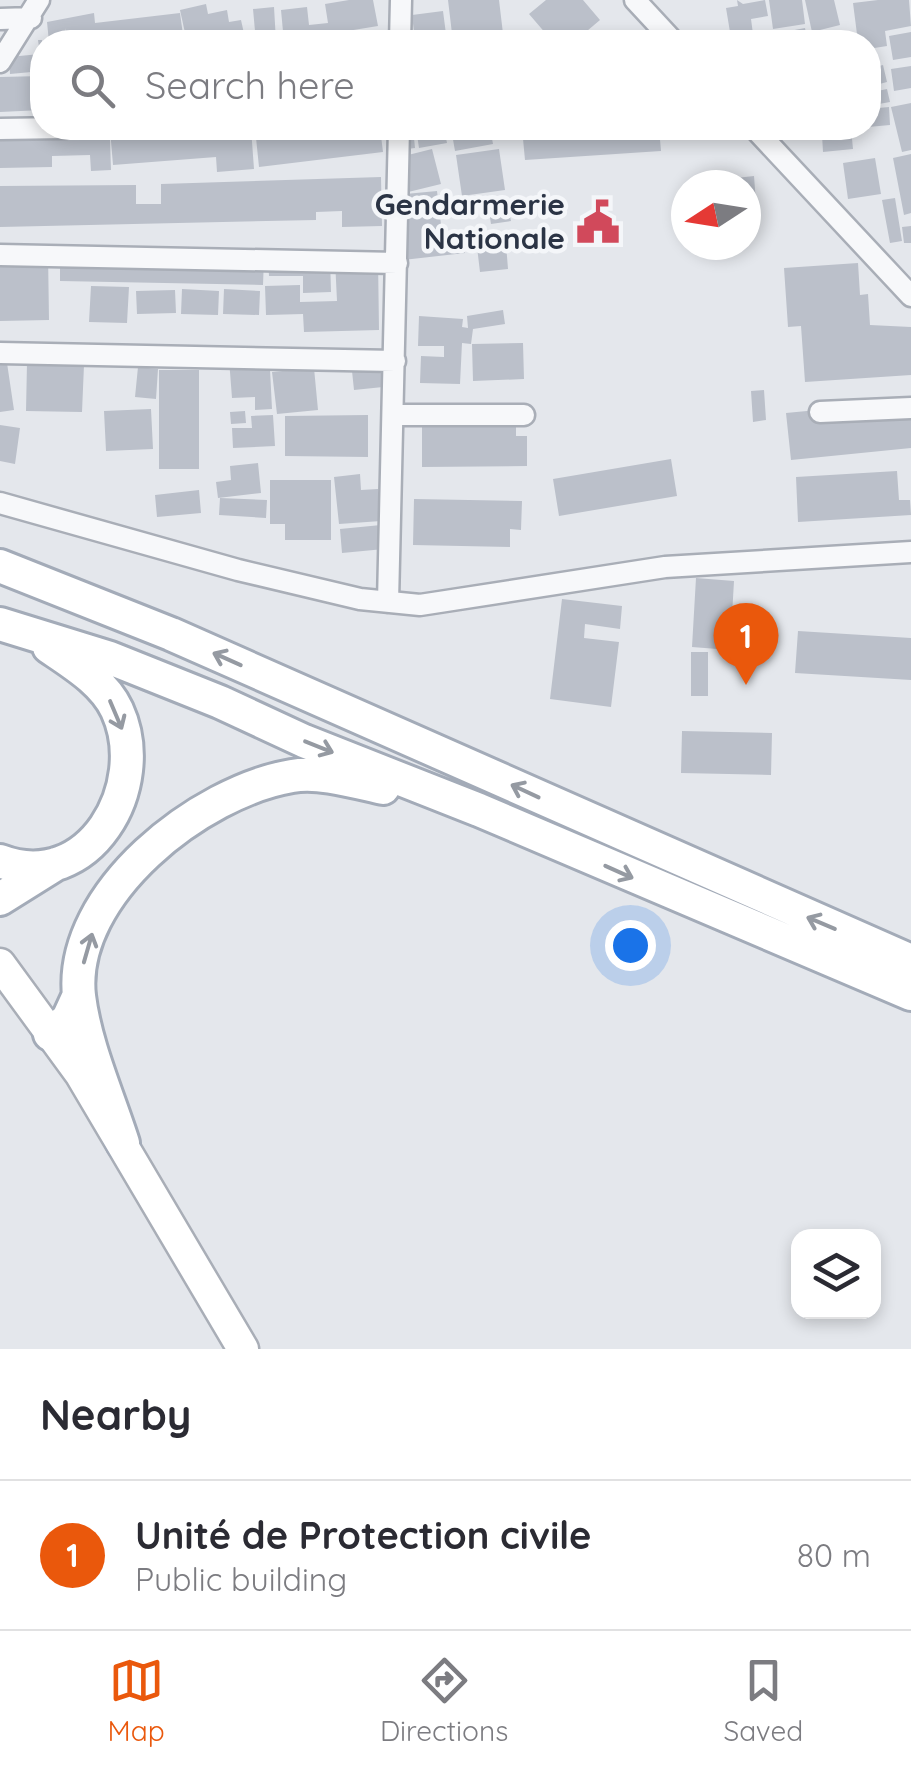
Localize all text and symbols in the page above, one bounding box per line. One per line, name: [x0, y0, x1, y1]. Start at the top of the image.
search box: [30, 30, 881, 140]
icon: search: [65, 58, 120, 113]
text: Search here: [145, 61, 355, 109]
north arrow: [671, 170, 761, 260]
place label: Gendarmerie Nationale: [375, 185, 565, 257]
public building icon: Gendarmerie Nationale: [574, 198, 622, 246]
pin: 1: [714, 602, 778, 685]
one-way arrow: [212, 649, 243, 667]
one-way arrow: [108, 699, 126, 730]
one-way arrow: [303, 740, 334, 758]
one-way arrow: [510, 780, 540, 799]
one-way arrow: [603, 864, 634, 882]
one-way arrow: [806, 913, 837, 931]
your location: [605, 920, 656, 971]
one-way arrow: [80, 933, 98, 965]
map controls: [791, 1229, 881, 1319]
button: layers: [791, 1229, 881, 1319]
text: Nearby: [40, 1388, 191, 1441]
text: Unité de Protection civile: [135, 1511, 591, 1559]
text: 1: [66, 1535, 79, 1575]
text: 80 m: [797, 1535, 871, 1575]
text: Public building: [135, 1559, 347, 1599]
tab: Map: [108, 1653, 165, 1748]
tab: Directions: [380, 1653, 508, 1748]
tab: Saved: [724, 1653, 803, 1748]

